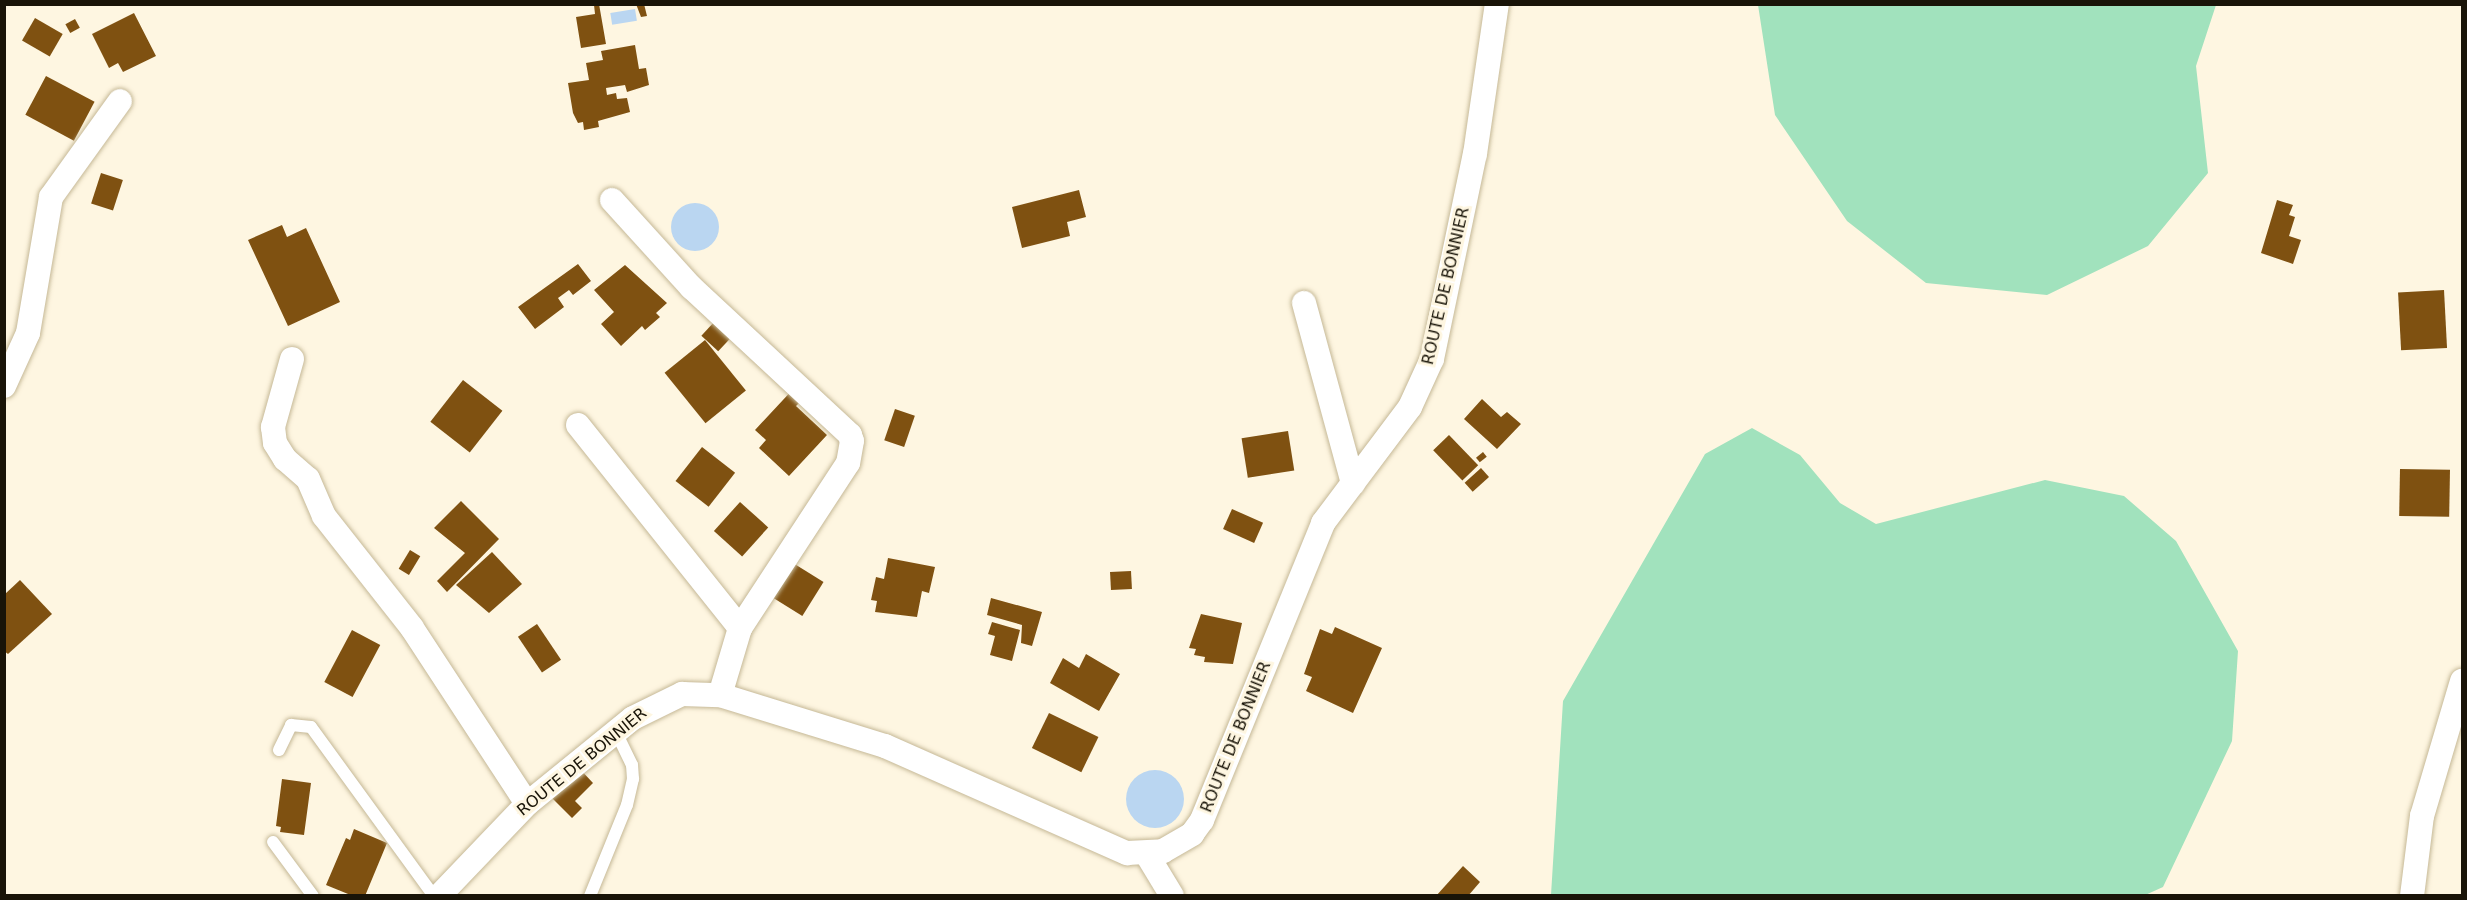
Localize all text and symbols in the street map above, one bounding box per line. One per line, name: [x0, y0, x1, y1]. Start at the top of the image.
street label: ROUTE DE BONNIER: [1419, 205, 1473, 367]
street label: ROUTE DE BONNIER: [1197, 659, 1275, 815]
street label: ROUTE DE BONNIER: [513, 704, 651, 820]

